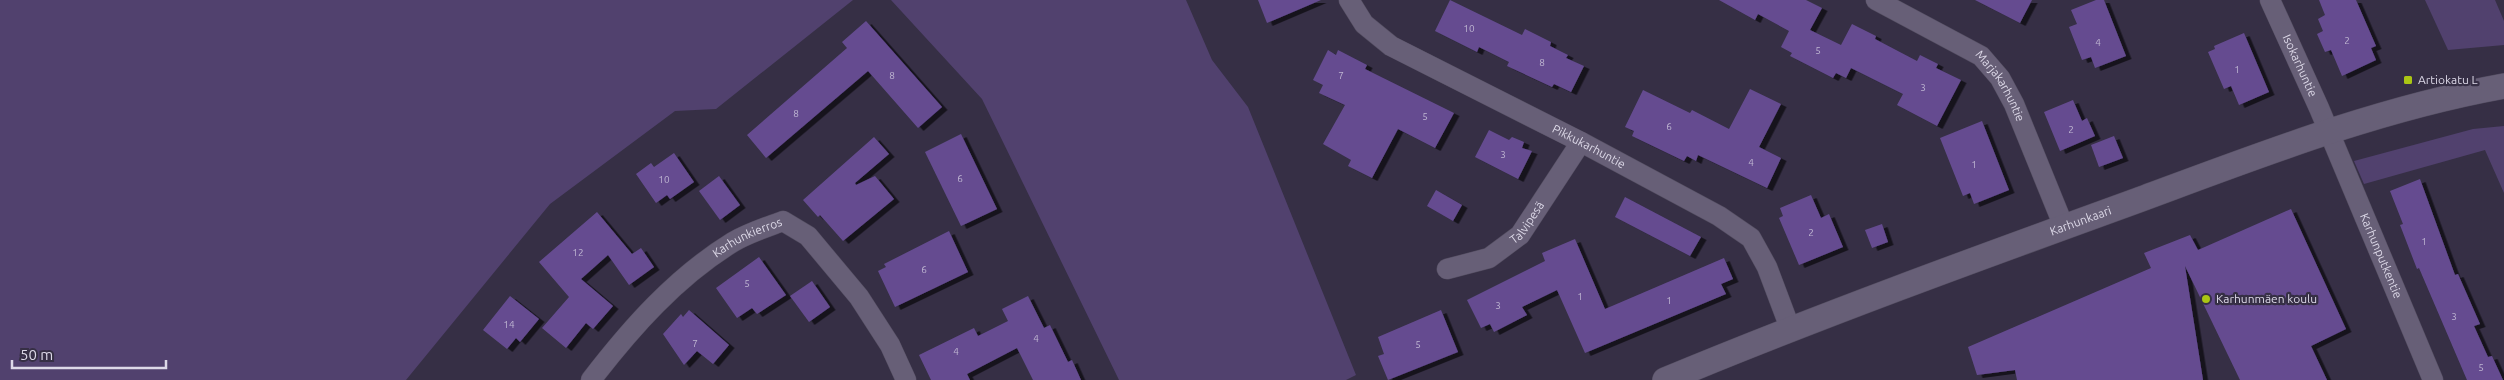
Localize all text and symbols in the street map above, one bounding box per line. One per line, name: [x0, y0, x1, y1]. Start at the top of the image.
house number: 10: [1463, 23, 1475, 34]
street label: Isokarhuntie: [2280, 32, 2320, 99]
house number: 2: [2344, 35, 2350, 46]
house number: 4: [2095, 37, 2101, 48]
house number: 5: [1815, 45, 1821, 56]
street label: Marjakarhuntie: [1973, 48, 2027, 123]
house number: 8: [1539, 57, 1545, 68]
house number: 1: [2234, 64, 2240, 75]
house number: 8: [889, 70, 895, 81]
house number: 7: [1338, 70, 1344, 81]
place label: Artiokatu L: [2418, 73, 2478, 86]
marker: Artiokatu L: [2402, 74, 2414, 86]
house number: 3: [1920, 82, 1926, 93]
house number: 8: [793, 108, 799, 119]
house number: 5: [1422, 111, 1428, 122]
house number: 6: [1666, 121, 1672, 132]
street label: Pikkukarhuntie: [1550, 122, 1628, 171]
house number: 2: [2068, 124, 2074, 135]
house number: 3: [1500, 149, 1506, 160]
house number: 4: [1748, 157, 1754, 168]
house number: 1: [1971, 159, 1977, 170]
house number: 6: [957, 173, 963, 184]
house number: 10: [658, 174, 670, 185]
street label: Talvipesä: [1507, 199, 1546, 246]
street label: Karhunkaari: [2048, 203, 2113, 238]
street label: Karhunputkentie: [2358, 211, 2405, 300]
street label: Karhunkierros: [710, 215, 784, 260]
house number: 2: [1808, 227, 1814, 238]
house number: 1: [2421, 236, 2427, 247]
house number: 12: [572, 247, 584, 258]
house number: 6: [921, 264, 927, 275]
house number: 5: [744, 278, 750, 289]
house number: 1: [1577, 291, 1583, 302]
place label: Karhunmäen koulu: [2216, 292, 2317, 305]
marker: Karhunmäen koulu: [2200, 293, 2212, 305]
house number: 1: [1666, 295, 1672, 306]
house number: 3: [1495, 300, 1501, 311]
house number: 3: [2451, 311, 2457, 322]
house number: 14: [503, 319, 515, 330]
house number: 4: [1033, 333, 1039, 344]
scale bar: [12, 338, 166, 370]
house number: 7: [692, 338, 698, 349]
house number: 5: [1415, 339, 1421, 350]
text: 50 m: [20, 346, 53, 363]
house number: 4: [953, 346, 959, 357]
house number: 5: [2478, 362, 2484, 373]

